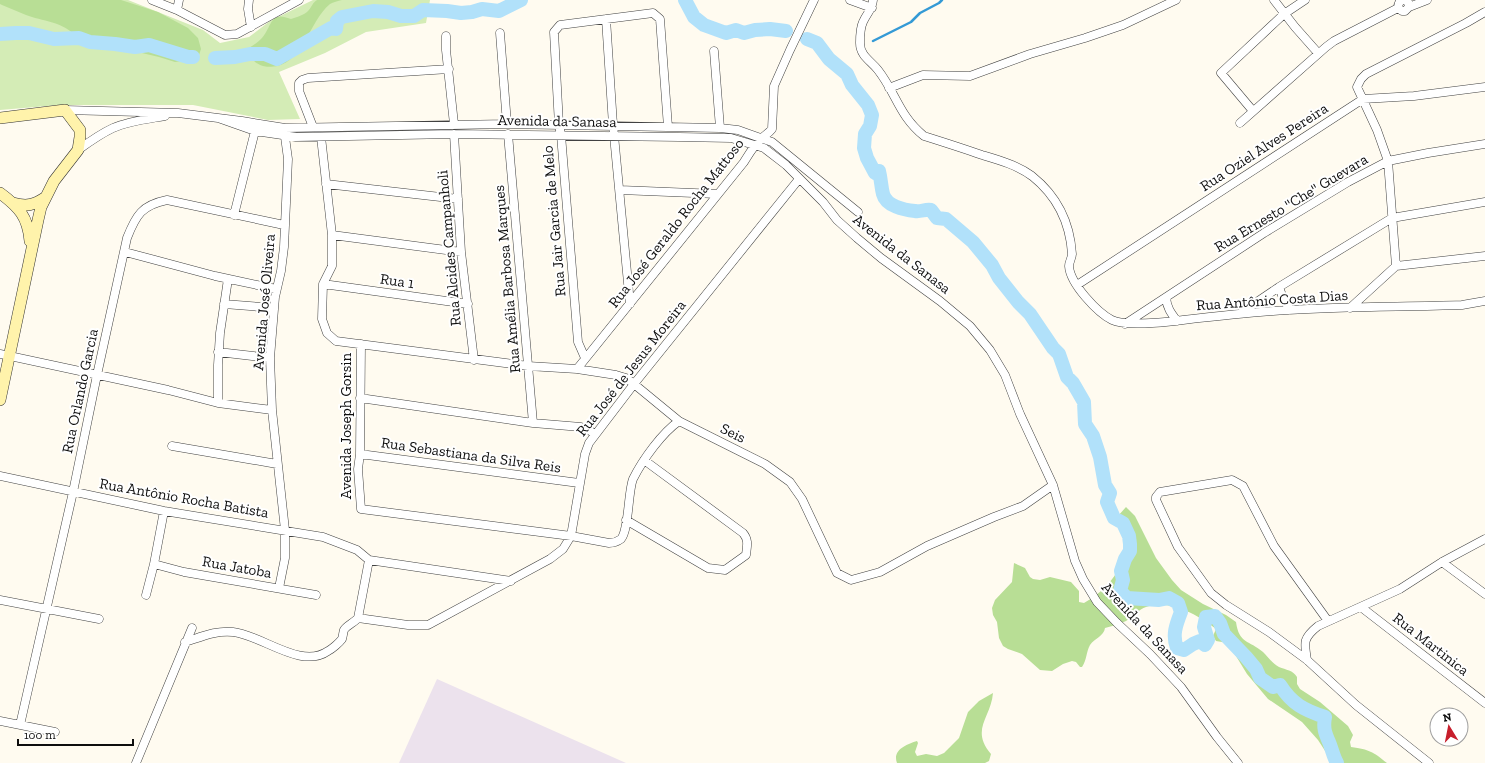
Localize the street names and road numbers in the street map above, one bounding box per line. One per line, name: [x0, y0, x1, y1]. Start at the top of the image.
street label: Rua Oziel Alves Pereira: [1197, 99, 1331, 195]
street label: Avenida da Sanasa: [497, 111, 617, 131]
street label: Rua José Geraldo Rocha Mattoso: [604, 135, 748, 311]
street label: Rua Jair Garcia de Melo: [538, 145, 570, 297]
street label: Rua Ernesto "Che" Guevara: [1211, 150, 1371, 256]
street label: Rua Alcides Campanholi: [433, 169, 465, 327]
street label: Rua Amélia Barbosa Marques: [490, 184, 524, 374]
street label: Avenida da Sanasa: [850, 210, 954, 298]
street label: Avenida José Oliveira: [249, 233, 279, 371]
street label: Rua 1: [379, 270, 415, 292]
street label: Rua Antônio Costa Dias: [1196, 286, 1348, 314]
street label: Rua José de Jesus Moreira: [572, 296, 690, 440]
street label: Rua Orlando Garcia: [58, 327, 102, 455]
street label: Avenida Joseph Gorsin: [337, 352, 355, 499]
street label: Seis: [717, 419, 749, 447]
street label: Rua Sebastiana da Silva Reis: [380, 433, 562, 477]
street label: Rua Antônio Rocha Batista: [98, 474, 270, 522]
street label: Rua Jatoba: [201, 552, 273, 582]
street label: Avenida da Sanasa: [1098, 578, 1192, 678]
street label: Rua Martinica: [1389, 609, 1473, 679]

